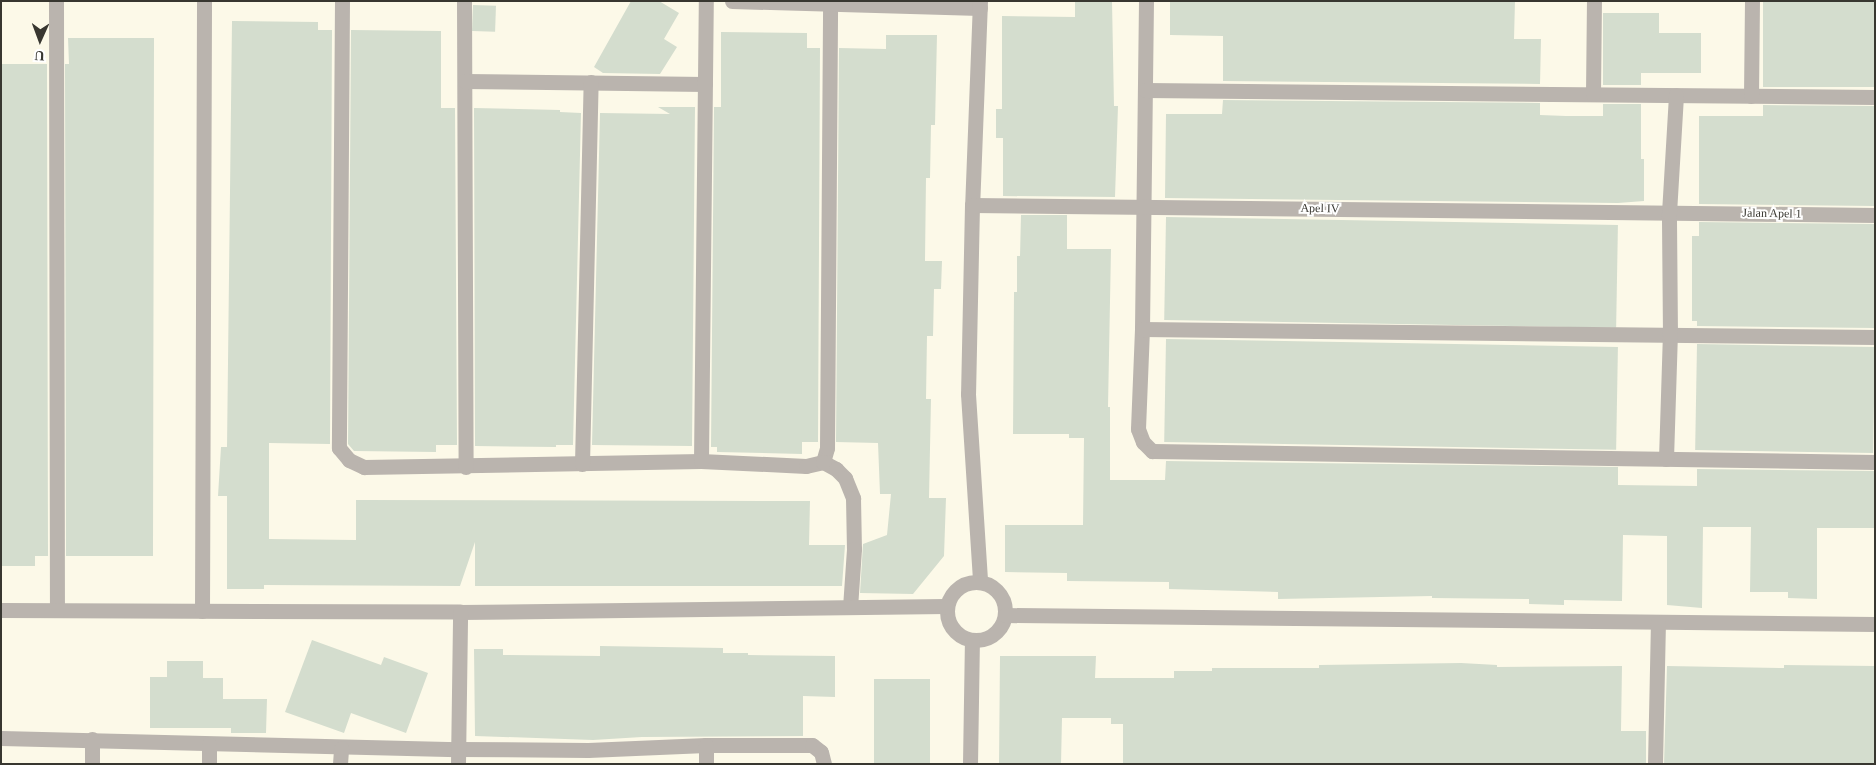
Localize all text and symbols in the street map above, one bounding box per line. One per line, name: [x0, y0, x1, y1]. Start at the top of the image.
north arrow: [15, 15, 65, 65]
text: U: [34, 48, 45, 63]
street label: Apel IV: [1300, 201, 1340, 217]
street label: Jalan Apel 1: [1742, 206, 1802, 222]

